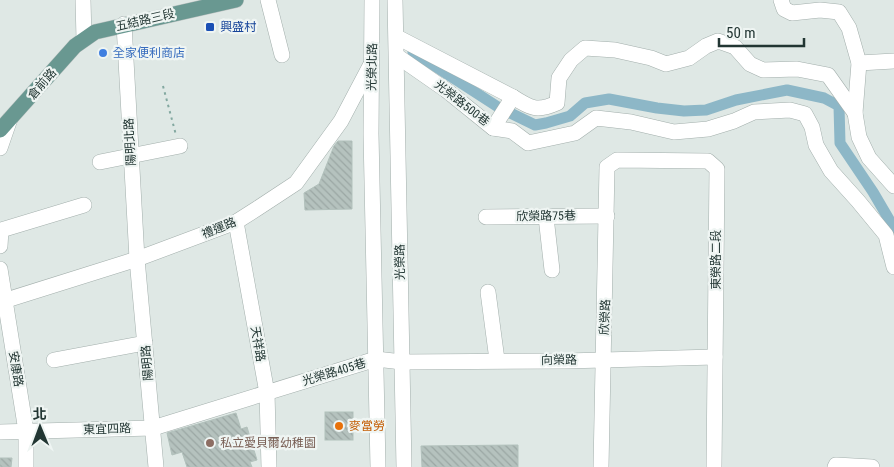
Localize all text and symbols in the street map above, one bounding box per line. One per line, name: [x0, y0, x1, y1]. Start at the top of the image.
street label: 五結路三段: [114, 6, 176, 34]
scale bar: [719, 15, 804, 47]
place label: 興盛村: [220, 20, 257, 34]
marker: 興盛村: [204, 21, 216, 33]
text: 50 m: [726, 24, 756, 42]
street label: 光榮北路: [365, 43, 379, 91]
place label: 全家便利商店: [113, 46, 185, 60]
marker: 全家便利商店: [97, 47, 109, 59]
street label: 倉前路: [25, 66, 59, 102]
street label: 光榮路500巷: [432, 77, 492, 129]
street label: 陽明北路: [122, 118, 138, 166]
street label: 欣榮路75巷: [516, 208, 576, 224]
street label: 禮運路: [200, 215, 238, 241]
street label: 東榮路二段: [709, 230, 723, 290]
street label: 光榮路: [393, 244, 407, 280]
street label: 欣榮路: [597, 299, 613, 335]
street label: 天祥路: [248, 325, 268, 363]
street label: 陽明路: [138, 344, 156, 382]
street label: 安康路: [6, 350, 26, 388]
street label: 向榮路: [541, 353, 577, 367]
street label: 光榮路405巷: [300, 356, 368, 388]
north arrow: [15, 402, 65, 452]
text: 北: [33, 406, 47, 422]
place label: 麥當勞: [349, 419, 385, 433]
marker: 麥當勞: [333, 420, 345, 432]
street label: 東宜四路: [83, 421, 131, 437]
place label: 私立愛貝爾幼稚園: [220, 436, 316, 450]
marker: 私立愛貝爾幼稚園: [204, 437, 216, 449]

